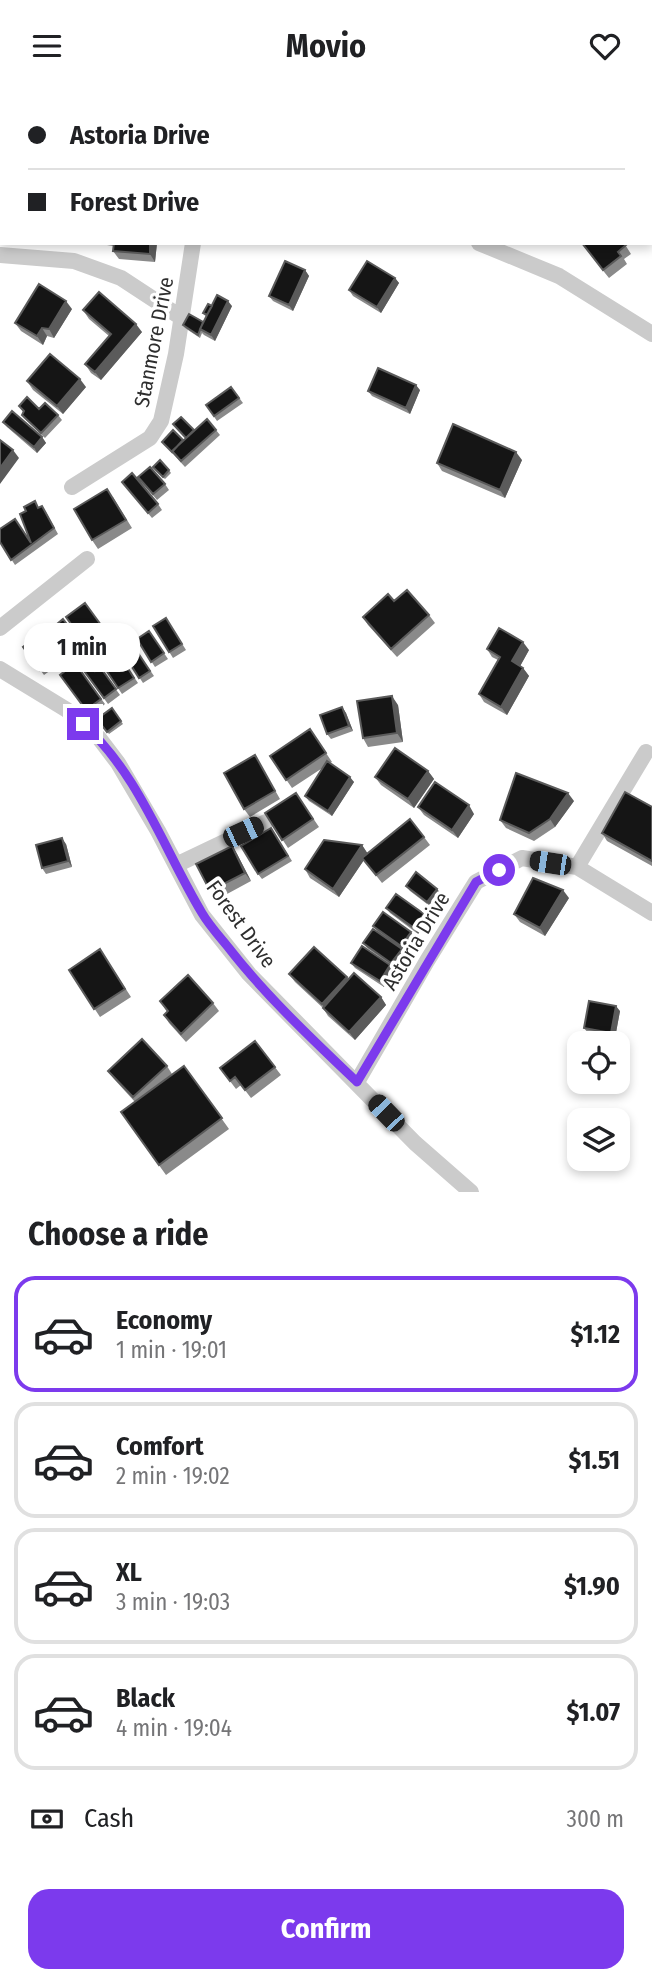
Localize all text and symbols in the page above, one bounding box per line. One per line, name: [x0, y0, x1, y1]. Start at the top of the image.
icon: menu: [28, 27, 66, 65]
text: Movio: [286, 27, 366, 65]
icon: heart: [586, 27, 624, 65]
text: Astoria Drive: [70, 120, 210, 151]
text: Forest Drive: [70, 187, 199, 218]
street label: Stanmore Drive: [129, 275, 179, 409]
callout: 1 min: [25, 623, 141, 671]
text: 1 min: [57, 633, 107, 661]
route end: [67, 708, 99, 740]
car: [220, 814, 267, 850]
car: [528, 849, 573, 877]
route start: [483, 854, 515, 886]
street label: Forest Drive: [201, 875, 281, 973]
street label: Astoria Drive: [377, 887, 455, 995]
map controls: [567, 1031, 630, 1171]
button: locate: [567, 1031, 630, 1094]
car: [364, 1091, 409, 1135]
button: layers: [567, 1108, 630, 1171]
text: Choose a ride: [28, 1215, 209, 1253]
icon: car: [32, 1303, 95, 1366]
text: Economy: [116, 1305, 212, 1336]
text: $1.12: [571, 1319, 620, 1350]
text: 1 min · 19:01: [116, 1336, 227, 1364]
icon: car: [32, 1429, 95, 1492]
text: Comfort: [116, 1431, 204, 1462]
text: $1.51: [568, 1445, 620, 1476]
text: 2 min · 19:02: [116, 1462, 230, 1490]
icon: car: [32, 1555, 95, 1618]
text: XL: [116, 1557, 142, 1588]
text: $1.90: [564, 1571, 620, 1602]
text: 3 min · 19:03: [116, 1588, 230, 1616]
icon: car: [32, 1681, 95, 1744]
text: Black: [116, 1683, 175, 1714]
text: $1.07: [567, 1697, 620, 1728]
text: 4 min · 19:04: [116, 1714, 232, 1742]
icon: cash: [28, 1800, 66, 1838]
text: Cash: [84, 1803, 134, 1834]
text: 300 m: [567, 1805, 624, 1833]
button: Confirm: [28, 1889, 624, 1969]

